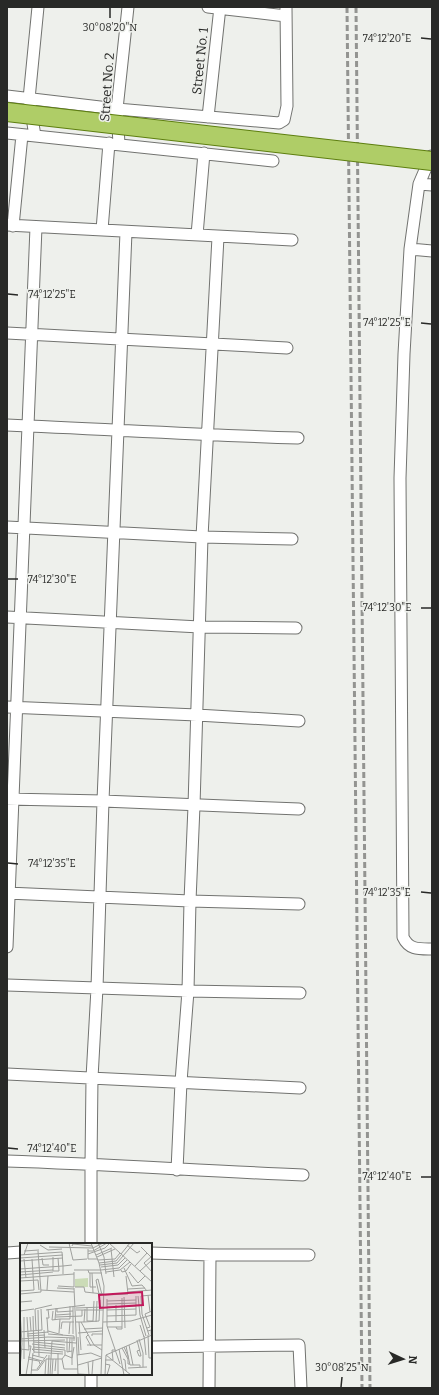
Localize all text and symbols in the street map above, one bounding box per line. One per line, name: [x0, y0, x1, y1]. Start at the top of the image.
text: 30°08'20"N: [83, 22, 137, 34]
street label: Street No. 1: [189, 26, 211, 95]
text: 74°12'20"E: [363, 33, 411, 45]
street label: Street No. 2: [97, 52, 117, 122]
text: 74°12'25"E: [28, 289, 76, 301]
text: 74°12'25"E: [363, 317, 411, 329]
text: 74°12'30"E: [28, 574, 76, 586]
text: 74°12'30"E: [363, 602, 411, 614]
text: 74°12'35"E: [28, 858, 76, 870]
text: 74°12'35"E: [363, 887, 411, 899]
text: 74°12'40"E: [28, 1143, 76, 1155]
text: 74°12'40"E: [363, 1171, 411, 1183]
inset map: [20, 1243, 152, 1375]
north arrow: [383, 1339, 423, 1379]
text: N: [406, 1355, 419, 1365]
text: 30°08'25"N: [315, 1362, 369, 1374]

